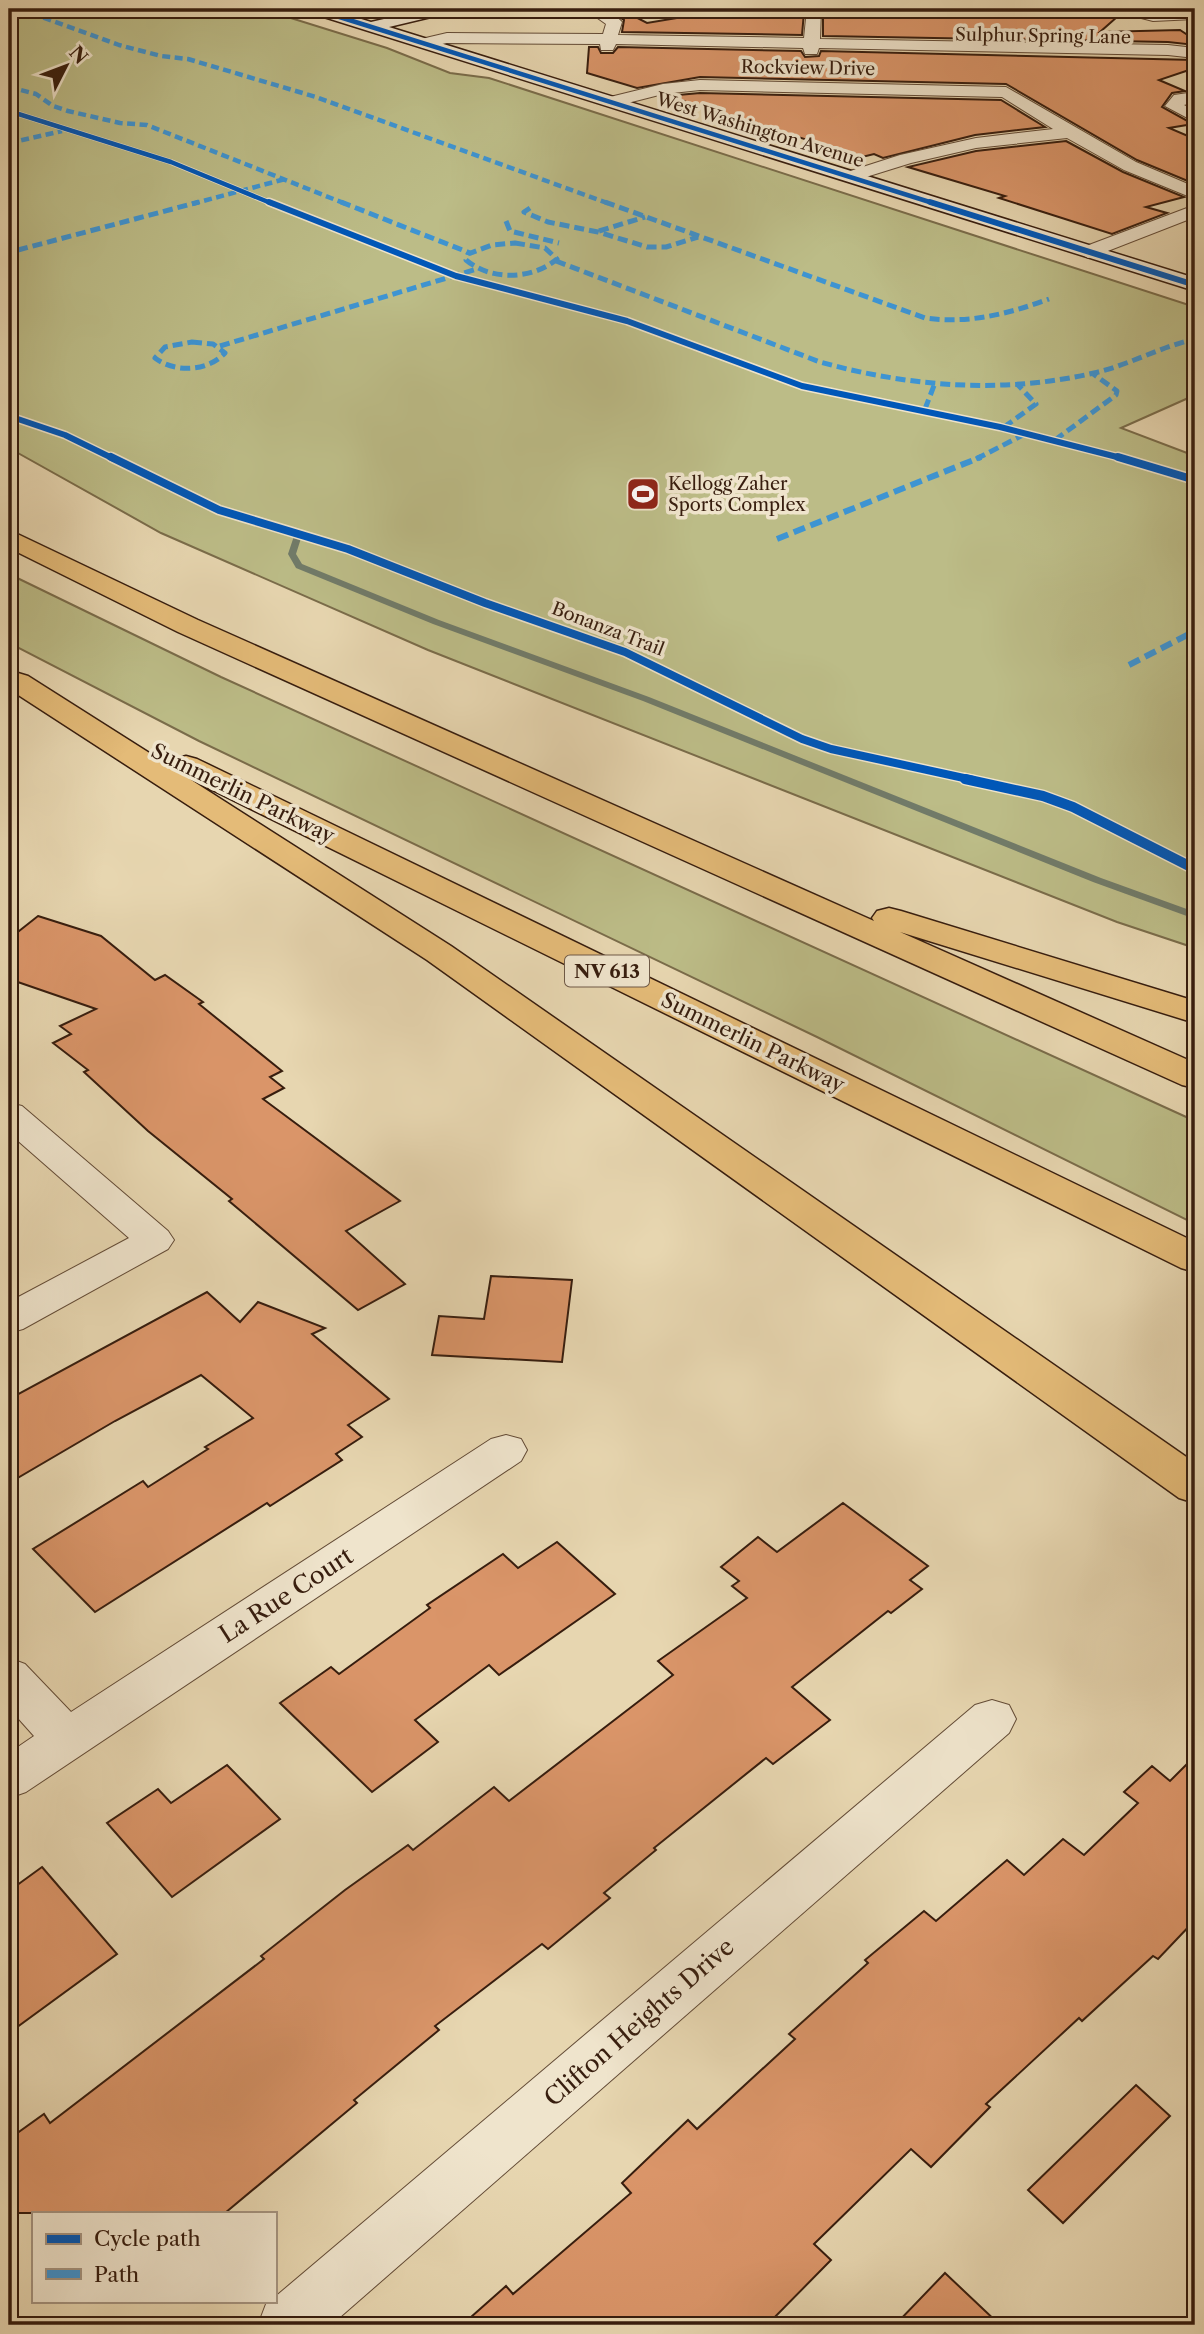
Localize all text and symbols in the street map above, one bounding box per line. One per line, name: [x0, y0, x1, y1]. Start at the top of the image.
street label: Sulphur Spring Lane: [955, 23, 1131, 49]
north arrow: [32, 32, 102, 102]
text: N: [64, 41, 92, 69]
street label: Rockview Drive: [741, 56, 875, 80]
street label: West Washington Avenue: [652, 88, 867, 172]
place label: Kellogg Zaher Sports Complex: [668, 473, 806, 516]
sports icon: Kellogg Zaher Sports Complex: [624, 475, 662, 513]
street label: Bonanza Trail: [549, 597, 667, 661]
street label: Summerlin Parkway: [147, 738, 339, 848]
road number: NV 613: [565, 956, 649, 987]
street label: Summerlin Parkway: [657, 987, 849, 1097]
street label: La Rue Court: [214, 1541, 359, 1649]
street label: Clifton Heights Drive: [538, 1932, 740, 2112]
legend: [32, 2212, 276, 2302]
text: Cycle path: [94, 2226, 201, 2251]
text: Path: [94, 2262, 139, 2287]

